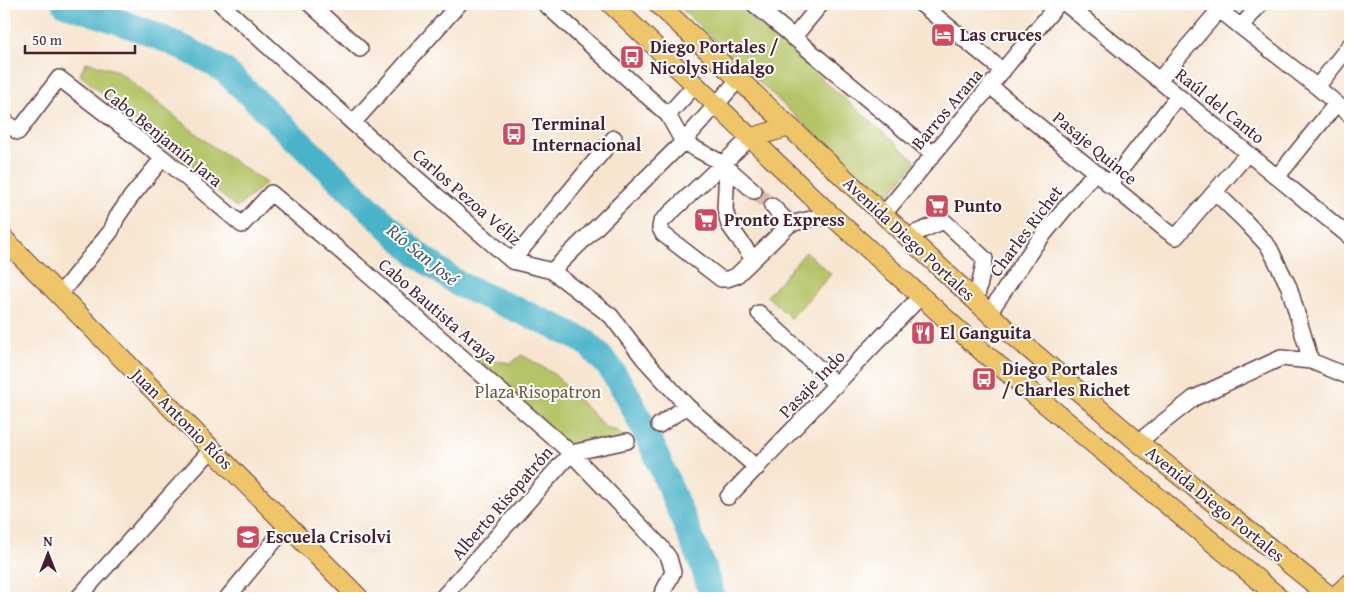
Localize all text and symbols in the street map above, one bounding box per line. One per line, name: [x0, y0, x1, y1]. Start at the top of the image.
place label: Las cruces: [960, 21, 1042, 48]
scale bar: [25, 22, 135, 54]
hotel icon: Las cruces: [930, 22, 956, 48]
text: 50 m: [32, 29, 63, 50]
place label: Diego Portales / Nicolys Hidalgo: [650, 33, 779, 81]
bus stop icon: Diego Portales / Nicolys Hidalgo: [619, 44, 645, 70]
street label: Raúl del Canto: [1170, 61, 1271, 150]
street label: Barros Arana: [905, 62, 989, 155]
street label: Cabo Benjamín Jara: [98, 80, 229, 194]
street label: Pasaje Quince: [1047, 104, 1144, 191]
place label: Terminal Internacional: [532, 110, 642, 158]
bus stop icon: Terminal Internacional: [501, 121, 527, 147]
street label: Carlos Pezoa Véliz: [407, 142, 528, 252]
street label: Avenida Diego Portales: [837, 170, 982, 307]
street label: Charles Richet: [982, 179, 1069, 282]
place label: Punto: [954, 192, 1002, 219]
supermarket icon: Punto: [924, 193, 950, 219]
place label: Pronto Express: [724, 206, 845, 233]
supermarket icon: Pronto Express: [693, 207, 719, 233]
water label: Río San José: [380, 215, 466, 293]
street label: Cabo Bautista Araya: [373, 251, 504, 370]
place label: El Ganguita: [940, 319, 1032, 346]
restaurant icon: El Ganguita: [910, 320, 936, 346]
street label: Pasaje Indo: [772, 344, 851, 424]
place label: Diego Portales / Charles Richet: [1002, 355, 1130, 403]
street label: Juan Antonio Ríos: [124, 360, 239, 476]
bus stop icon: Diego Portales / Charles Richet: [971, 366, 997, 392]
park label: Plaza Risopatron: [475, 378, 601, 405]
street label: Avenida Diego Portales: [1140, 439, 1291, 568]
street label: Alberto Risopatrón: [444, 440, 559, 566]
place label: Escuela Crisolvi: [266, 523, 392, 550]
school or university icon: Escuela Crisolvi: [235, 524, 261, 550]
north arrow: [22, 530, 72, 580]
text: N: [43, 531, 53, 551]

